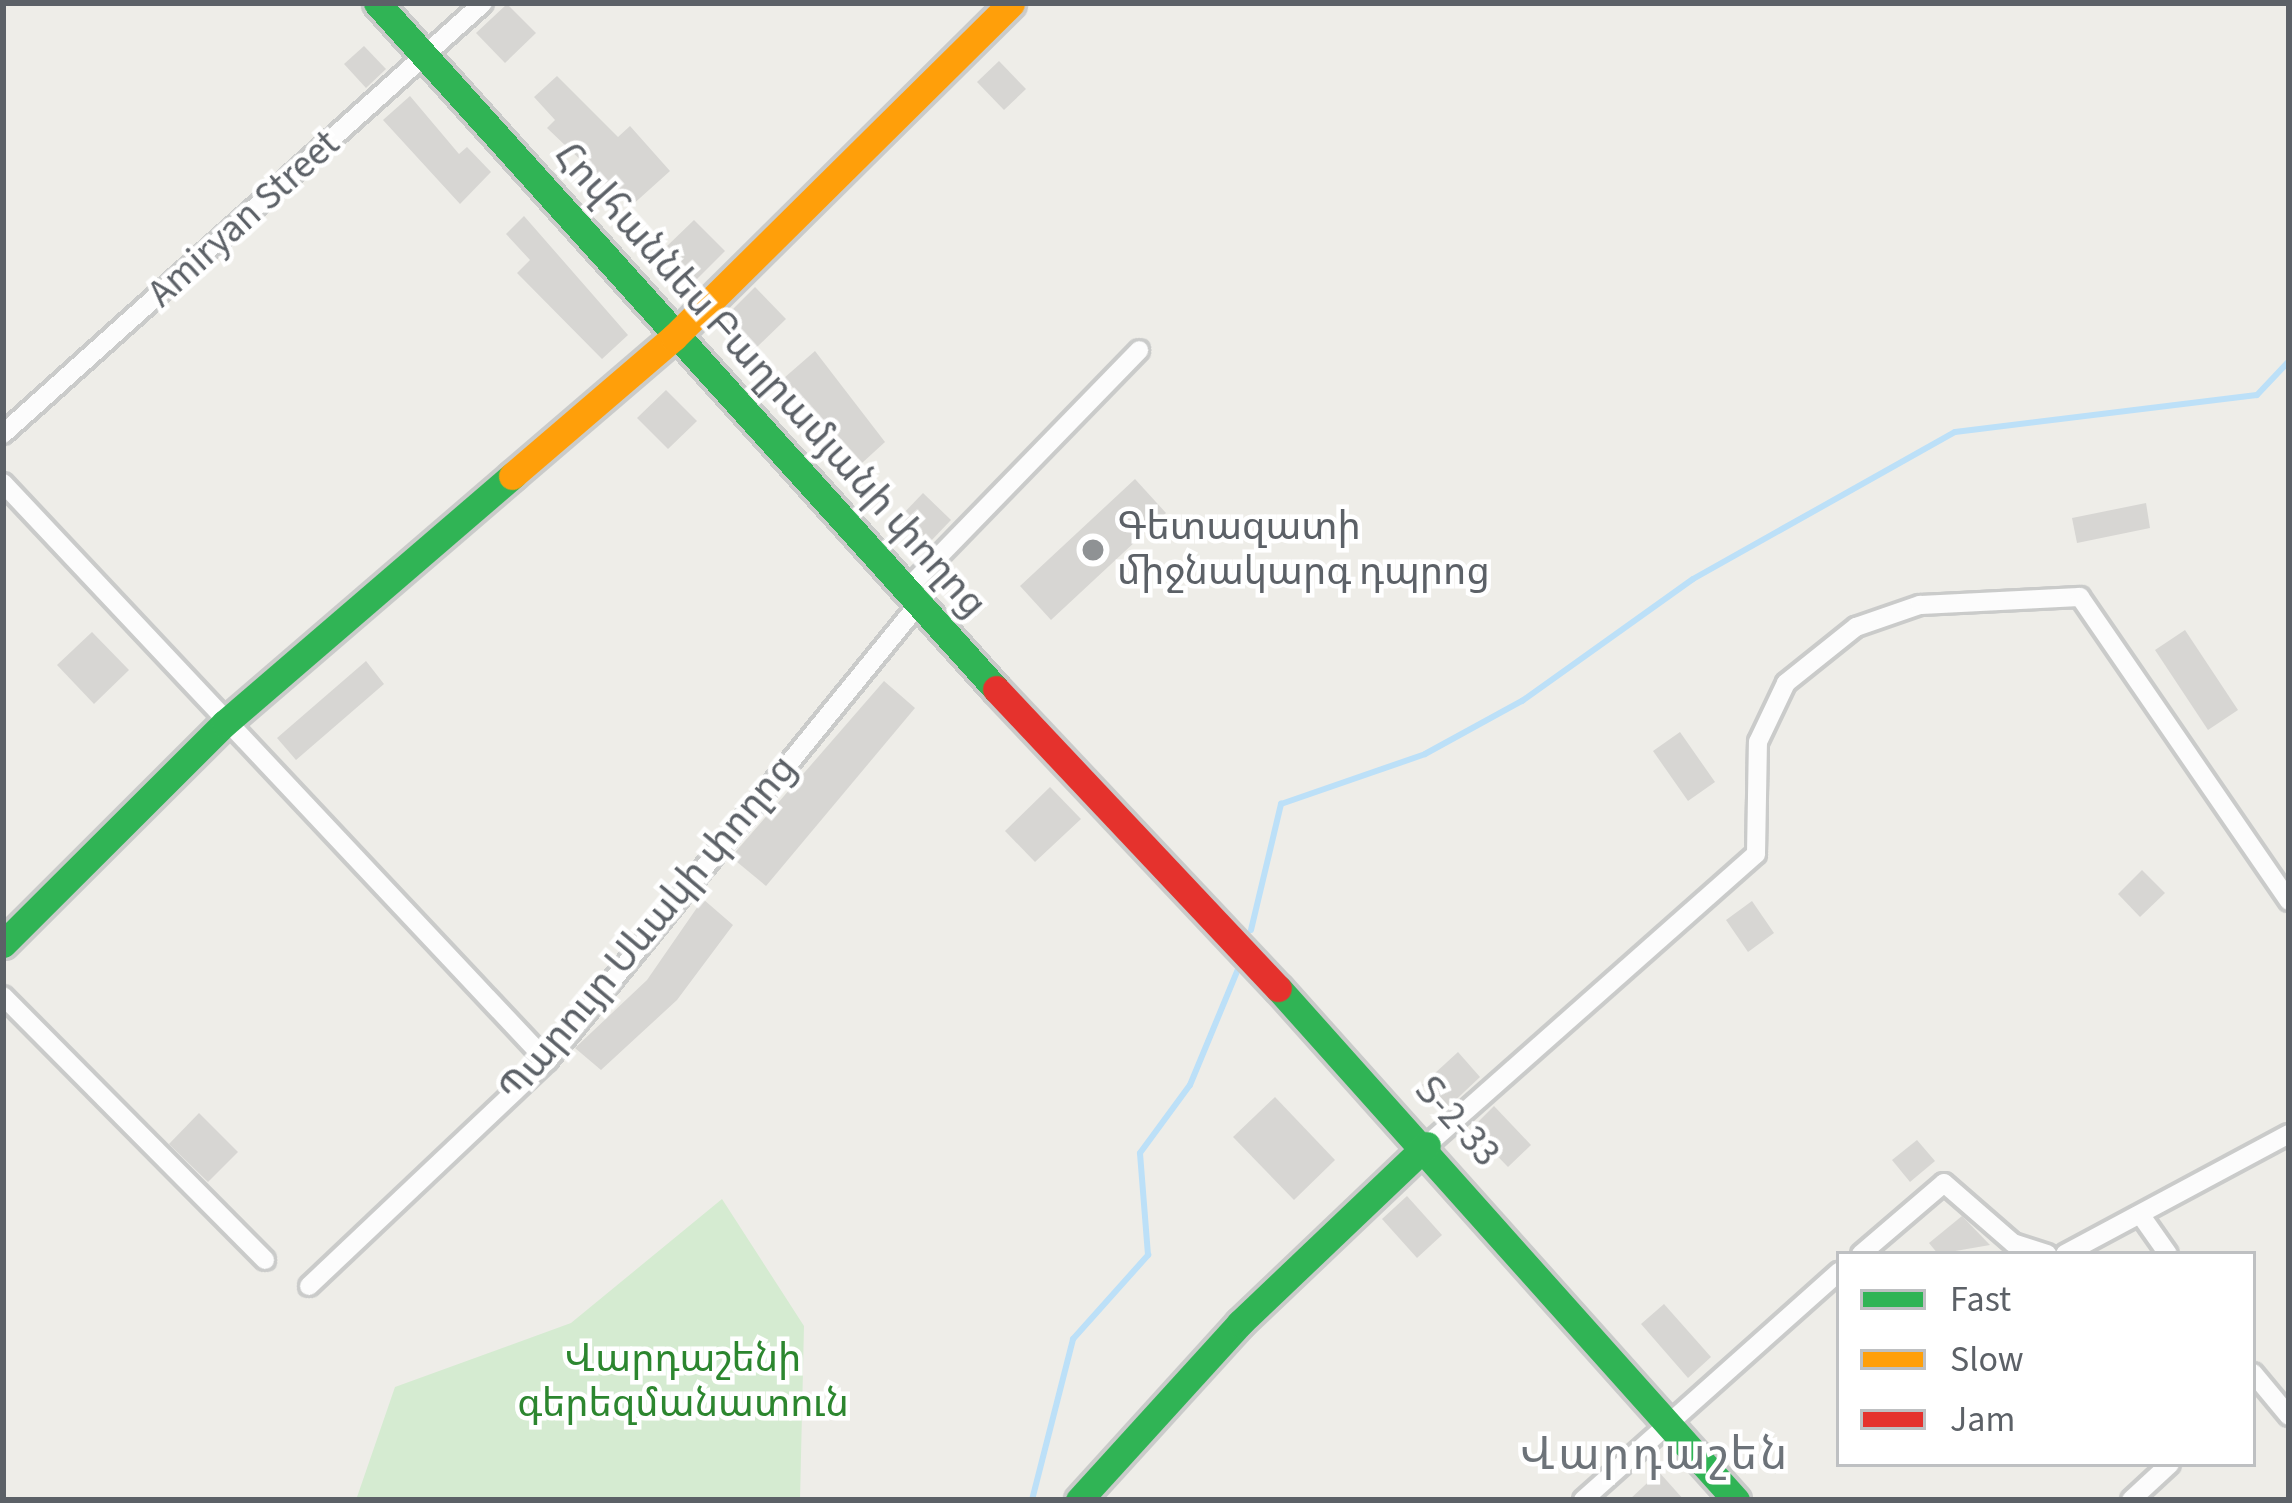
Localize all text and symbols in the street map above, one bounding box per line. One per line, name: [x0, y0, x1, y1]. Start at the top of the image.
street label: Amiryan Street: [139, 121, 349, 317]
street label: Հովհաննես Բաղրամյանի փողոց: [544, 133, 996, 627]
place label: Գետազատի միջնակարգ դպրոց: [1117, 505, 1490, 596]
marker: Գետազատի միջնակարգ դպրոց: [1080, 537, 1106, 563]
street label: Պարույր Սևակի փողոց: [489, 746, 807, 1112]
street label: Տ-2-33: [1405, 1067, 1509, 1177]
legend: [1836, 1251, 2256, 1467]
text: Fast: [1950, 1274, 2011, 1325]
text: Slow: [1950, 1334, 2024, 1385]
park label: Վարդաշենի գերեզմանատուն: [517, 1337, 849, 1428]
text: Jam: [1950, 1394, 2015, 1445]
district label: Վարդաշեն: [1520, 1429, 1790, 1483]

